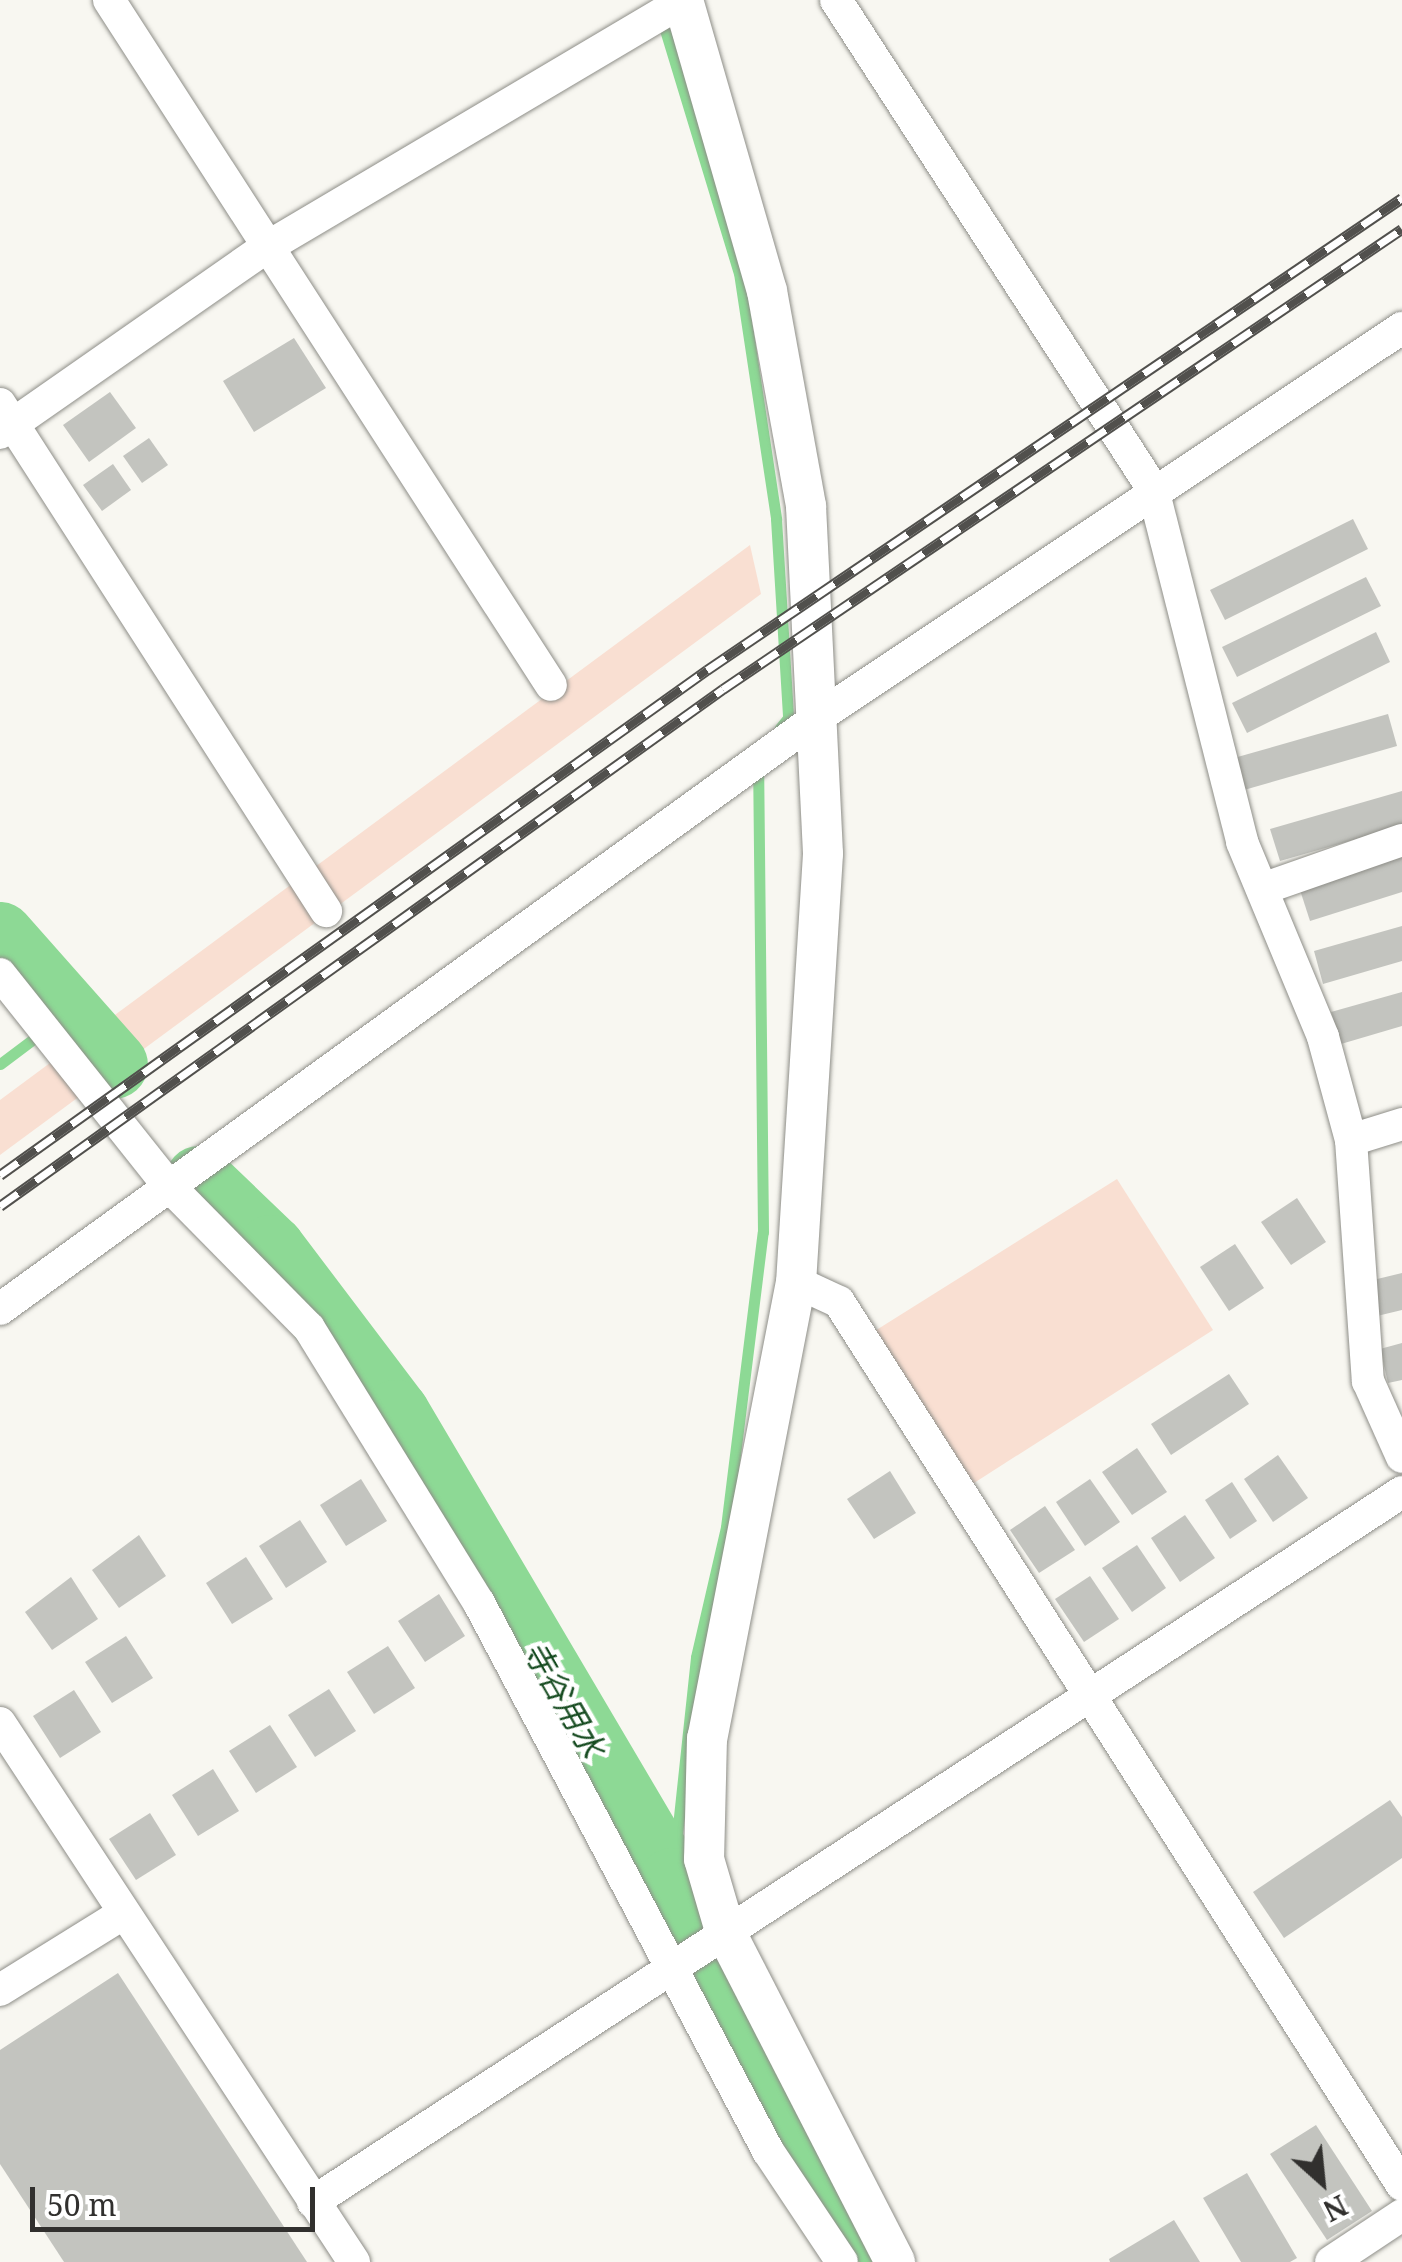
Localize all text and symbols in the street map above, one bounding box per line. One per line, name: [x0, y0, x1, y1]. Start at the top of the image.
water label: 寺谷用水: [515, 1634, 613, 1764]
north arrow: [1272, 2132, 1372, 2232]
scale bar: [35, 2167, 320, 2229]
text: 50 m: [47, 2184, 117, 2225]
text: N: [1317, 2187, 1354, 2231]

